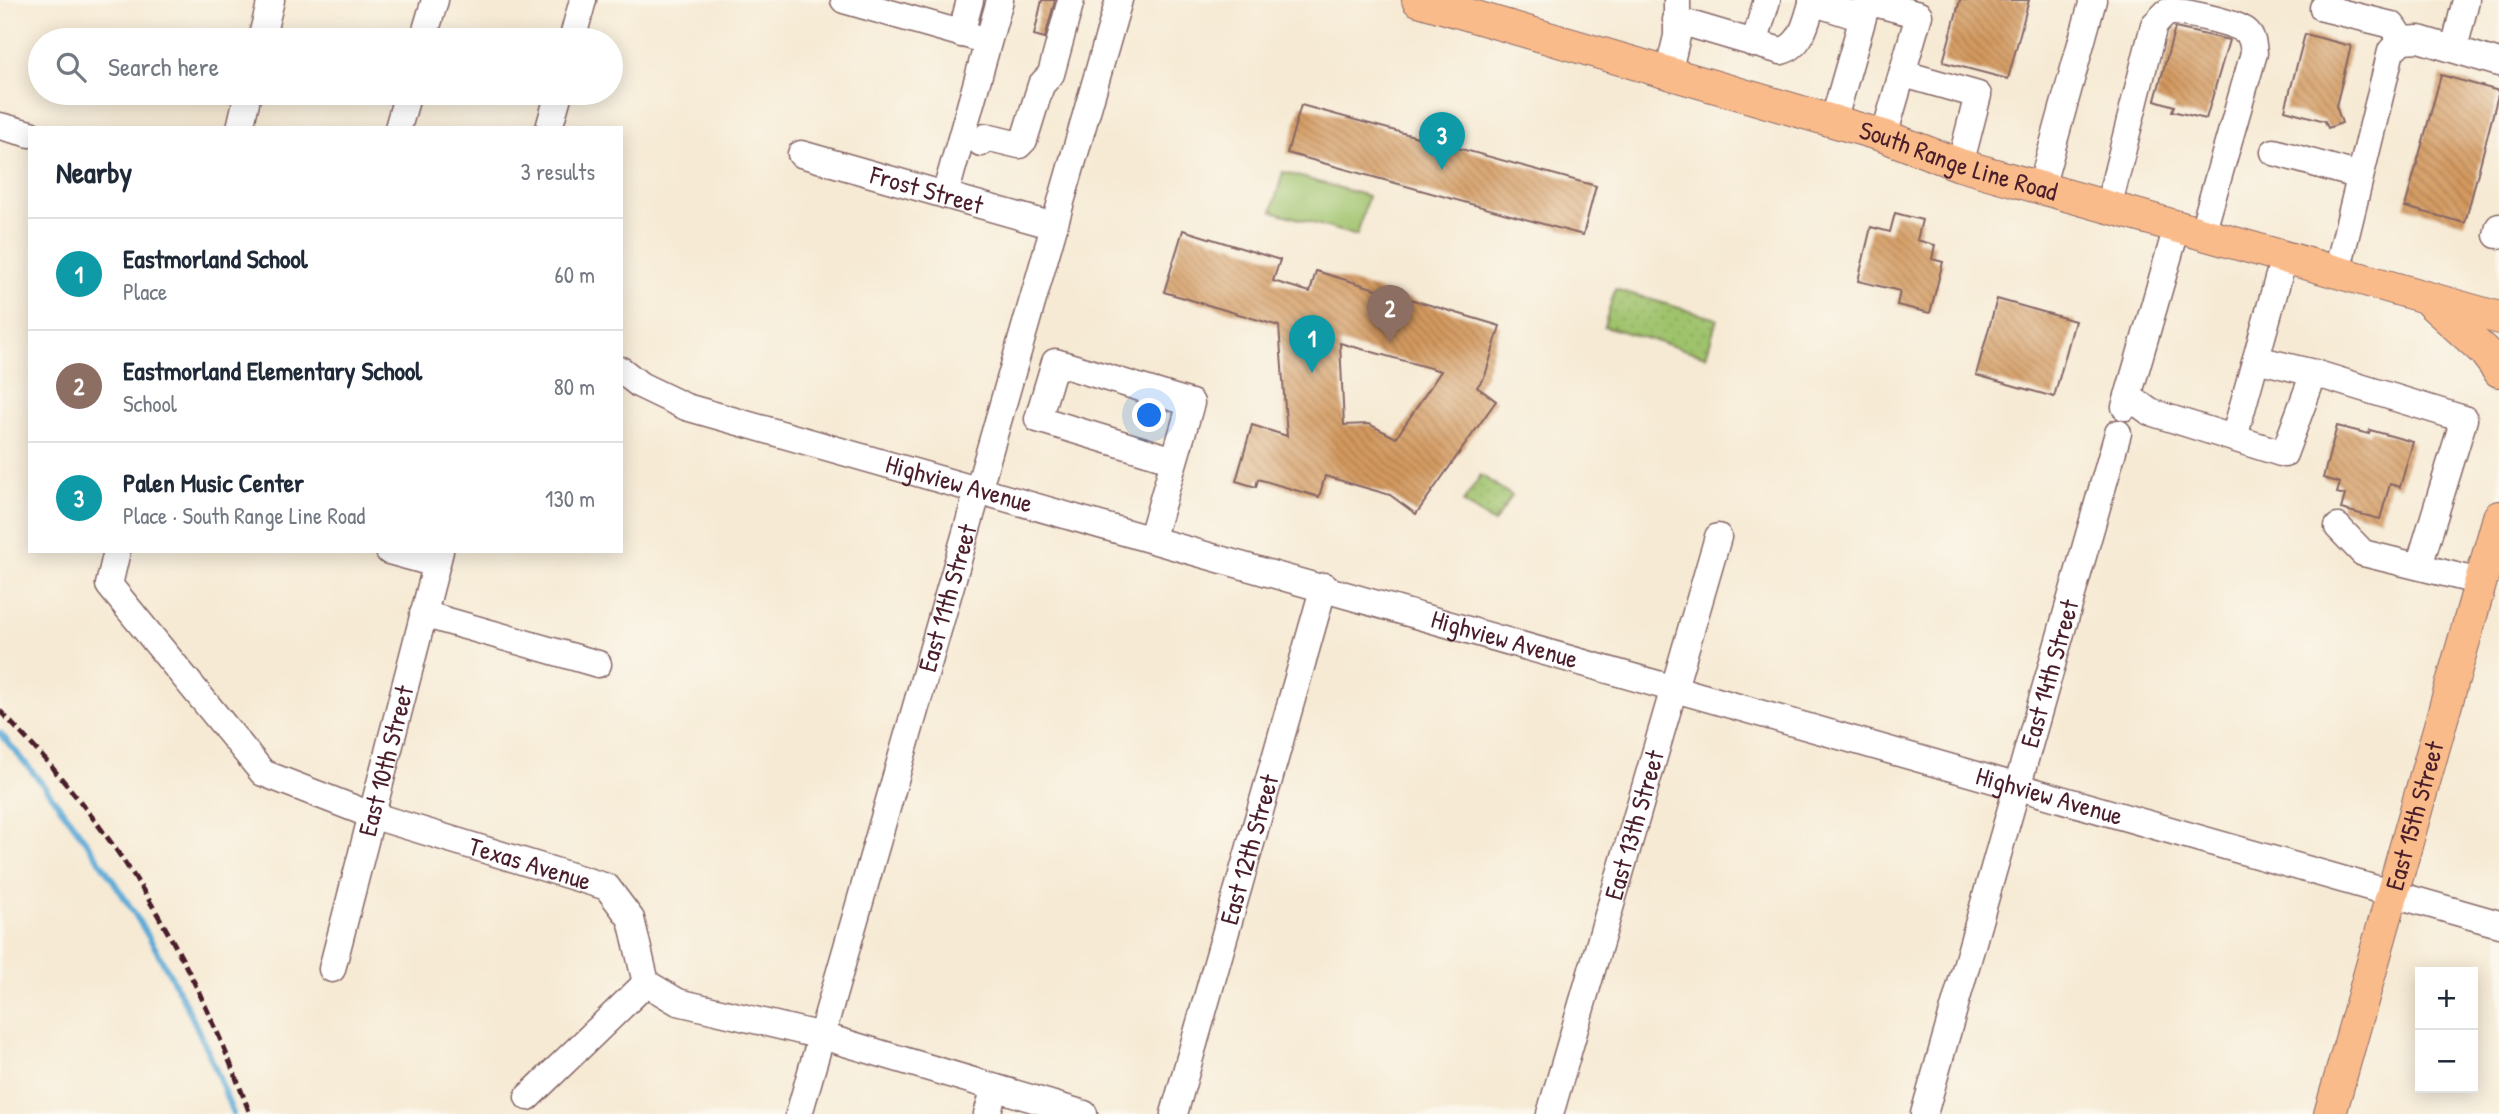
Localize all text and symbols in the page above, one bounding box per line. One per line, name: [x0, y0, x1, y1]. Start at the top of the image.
search box: [28, 28, 623, 105]
icon: search: [52, 48, 90, 86]
text: Search here: [108, 49, 219, 84]
pin: 3: [1419, 112, 1465, 170]
street label: South Range Line Road: [1855, 112, 2062, 209]
text: Nearby: [56, 152, 132, 192]
text: 3 results: [520, 156, 595, 187]
street label: Frost Street: [866, 156, 989, 222]
text: Eastmorland School: [123, 241, 308, 276]
text: 1: [75, 259, 83, 290]
text: 60 m: [555, 259, 595, 290]
text: Place: [123, 276, 167, 307]
pin: 2: [1367, 285, 1413, 343]
pin: 1: [1289, 315, 1335, 373]
text: Eastmorland Elementary School: [123, 353, 422, 388]
text: 2: [74, 371, 84, 402]
text: 80 m: [554, 371, 595, 402]
text: School: [123, 388, 177, 419]
your location: [1132, 398, 1166, 432]
street label: Highview Avenue: [882, 446, 1037, 520]
text: Palen Music Center: [123, 465, 304, 500]
text: 3: [74, 483, 84, 514]
text: 130 m: [545, 483, 595, 514]
text: Place · South Range Line Road: [123, 500, 365, 531]
street label: East 11th Street: [909, 519, 985, 676]
street label: East 14th Street: [2011, 594, 2087, 751]
street label: Highview Avenue: [1427, 601, 1582, 676]
street label: East 10th Street: [349, 681, 422, 840]
street label: East 15th Street: [2376, 736, 2452, 894]
street label: East 13th Street: [1595, 745, 1672, 904]
street label: Highview Avenue: [1972, 758, 2127, 833]
street label: East 12th Street: [1211, 769, 1287, 929]
street label: Texas Avenue: [465, 828, 596, 898]
map controls: [2415, 967, 2478, 1093]
button: +: [2415, 967, 2478, 1030]
button: −: [2415, 1030, 2478, 1093]

